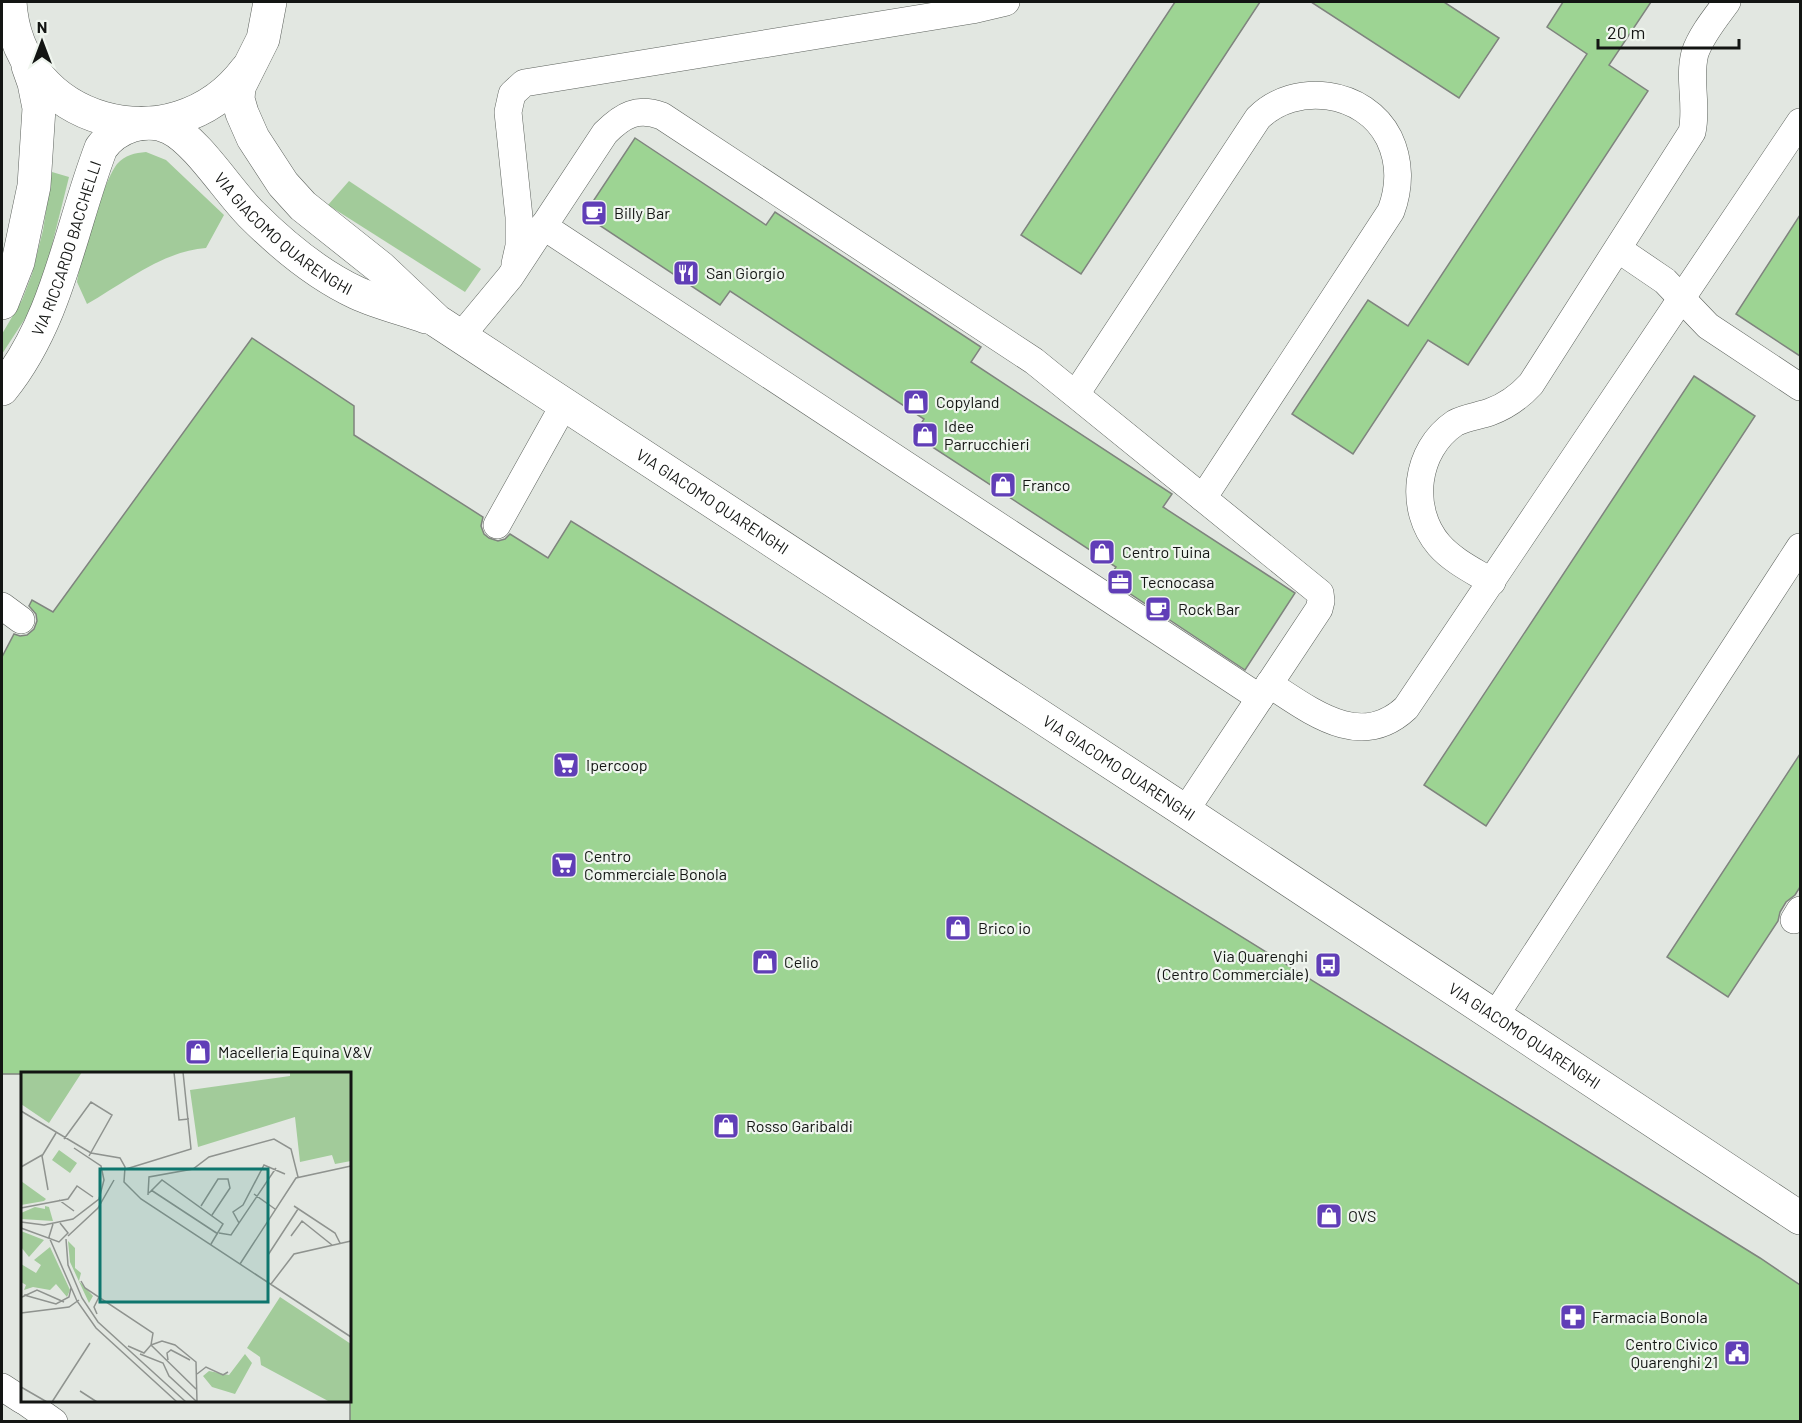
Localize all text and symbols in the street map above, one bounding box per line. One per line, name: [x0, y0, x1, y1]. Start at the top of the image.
north arrow: [12, 12, 72, 72]
scale bar: [1598, 12, 1739, 50]
text: N: [37, 17, 47, 36]
text: 20 m: [1607, 21, 1645, 43]
street label: VIA RICCARDO BACCHELLI: [27, 158, 105, 339]
street label: VIA GIACOMO QUARENGHI: [211, 168, 356, 298]
cafe icon: Billy Bar: [579, 198, 609, 228]
place label: Billy Bar: [614, 203, 670, 222]
restaurant icon: San Giorgio: [671, 258, 701, 288]
place label: San Giorgio: [706, 263, 785, 282]
shop icon: Copyland: [901, 387, 931, 417]
place label: Copyland: [936, 392, 1000, 411]
place label: Idee Parrucchieri: [944, 416, 1030, 453]
shop icon: Idee Parrucchieri: [910, 420, 940, 450]
street label: VIA GIACOMO QUARENGHI: [633, 444, 793, 558]
shop icon: Franco: [988, 470, 1018, 500]
place label: Franco: [1022, 475, 1070, 494]
shop icon: Centro Tuina: [1087, 537, 1117, 567]
place label: Centro Tuina: [1122, 542, 1210, 561]
office icon: Tecnocasa: [1105, 567, 1135, 597]
place label: Tecnocasa: [1140, 572, 1214, 591]
cafe icon: Rock Bar: [1143, 594, 1173, 624]
place label: Rock Bar: [1178, 599, 1240, 618]
street label: VIA GIACOMO QUARENGHI: [1040, 711, 1199, 824]
supermarket icon: Ipercoop: [551, 750, 581, 780]
place label: Ipercoop: [586, 755, 648, 774]
place label: Centro Commerciale Bonola: [584, 846, 727, 883]
supermarket icon: Centro Commerciale Bonola: [549, 850, 579, 880]
shop icon: Brico io: [943, 913, 973, 943]
place label: Brico io: [978, 918, 1031, 937]
place label: Via Quarenghi (Centro Commerciale): [1156, 946, 1309, 983]
shop icon: Celio: [750, 947, 780, 977]
bus stop icon: Via Quarenghi (Centro Commerciale): [1313, 950, 1343, 980]
place label: Celio: [784, 952, 819, 971]
street label: VIA GIACOMO QUARENGHI: [1445, 978, 1604, 1092]
shop icon: Macelleria Equina V&V: [183, 1037, 213, 1067]
place label: Macelleria Equina V&V: [218, 1042, 372, 1061]
inset map: [21, 1072, 351, 1402]
shop icon: Rosso Garibaldi: [711, 1111, 741, 1141]
place label: Rosso Garibaldi: [746, 1116, 853, 1135]
shop icon: OVS: [1314, 1201, 1344, 1231]
place label: OVS: [1348, 1206, 1376, 1225]
pharmacy icon: Farmacia Bonola: [1558, 1302, 1588, 1332]
place label: Farmacia Bonola: [1592, 1307, 1708, 1326]
place label: Centro Civico Quarenghi 21: [1625, 1334, 1718, 1371]
public building icon: Centro Civico Quarenghi 21: [1722, 1338, 1752, 1368]

